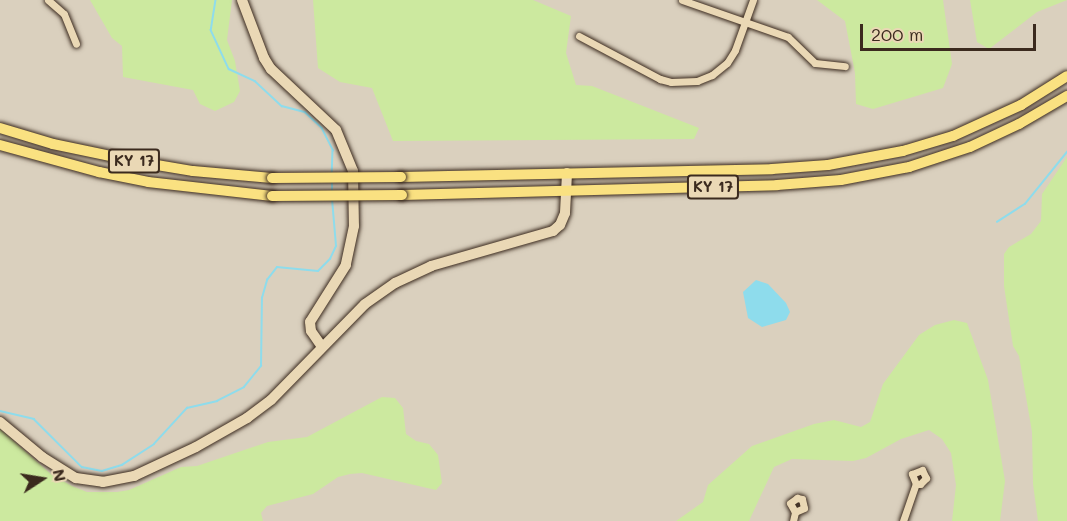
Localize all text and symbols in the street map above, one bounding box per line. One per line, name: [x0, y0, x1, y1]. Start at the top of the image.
scale bar: [863, 12, 1038, 50]
text: 200 m: [871, 22, 923, 46]
road number: KY 17: [107, 149, 161, 173]
road number: KY 17: [686, 175, 740, 199]
north arrow: [12, 449, 72, 509]
text: N: [49, 467, 72, 483]

